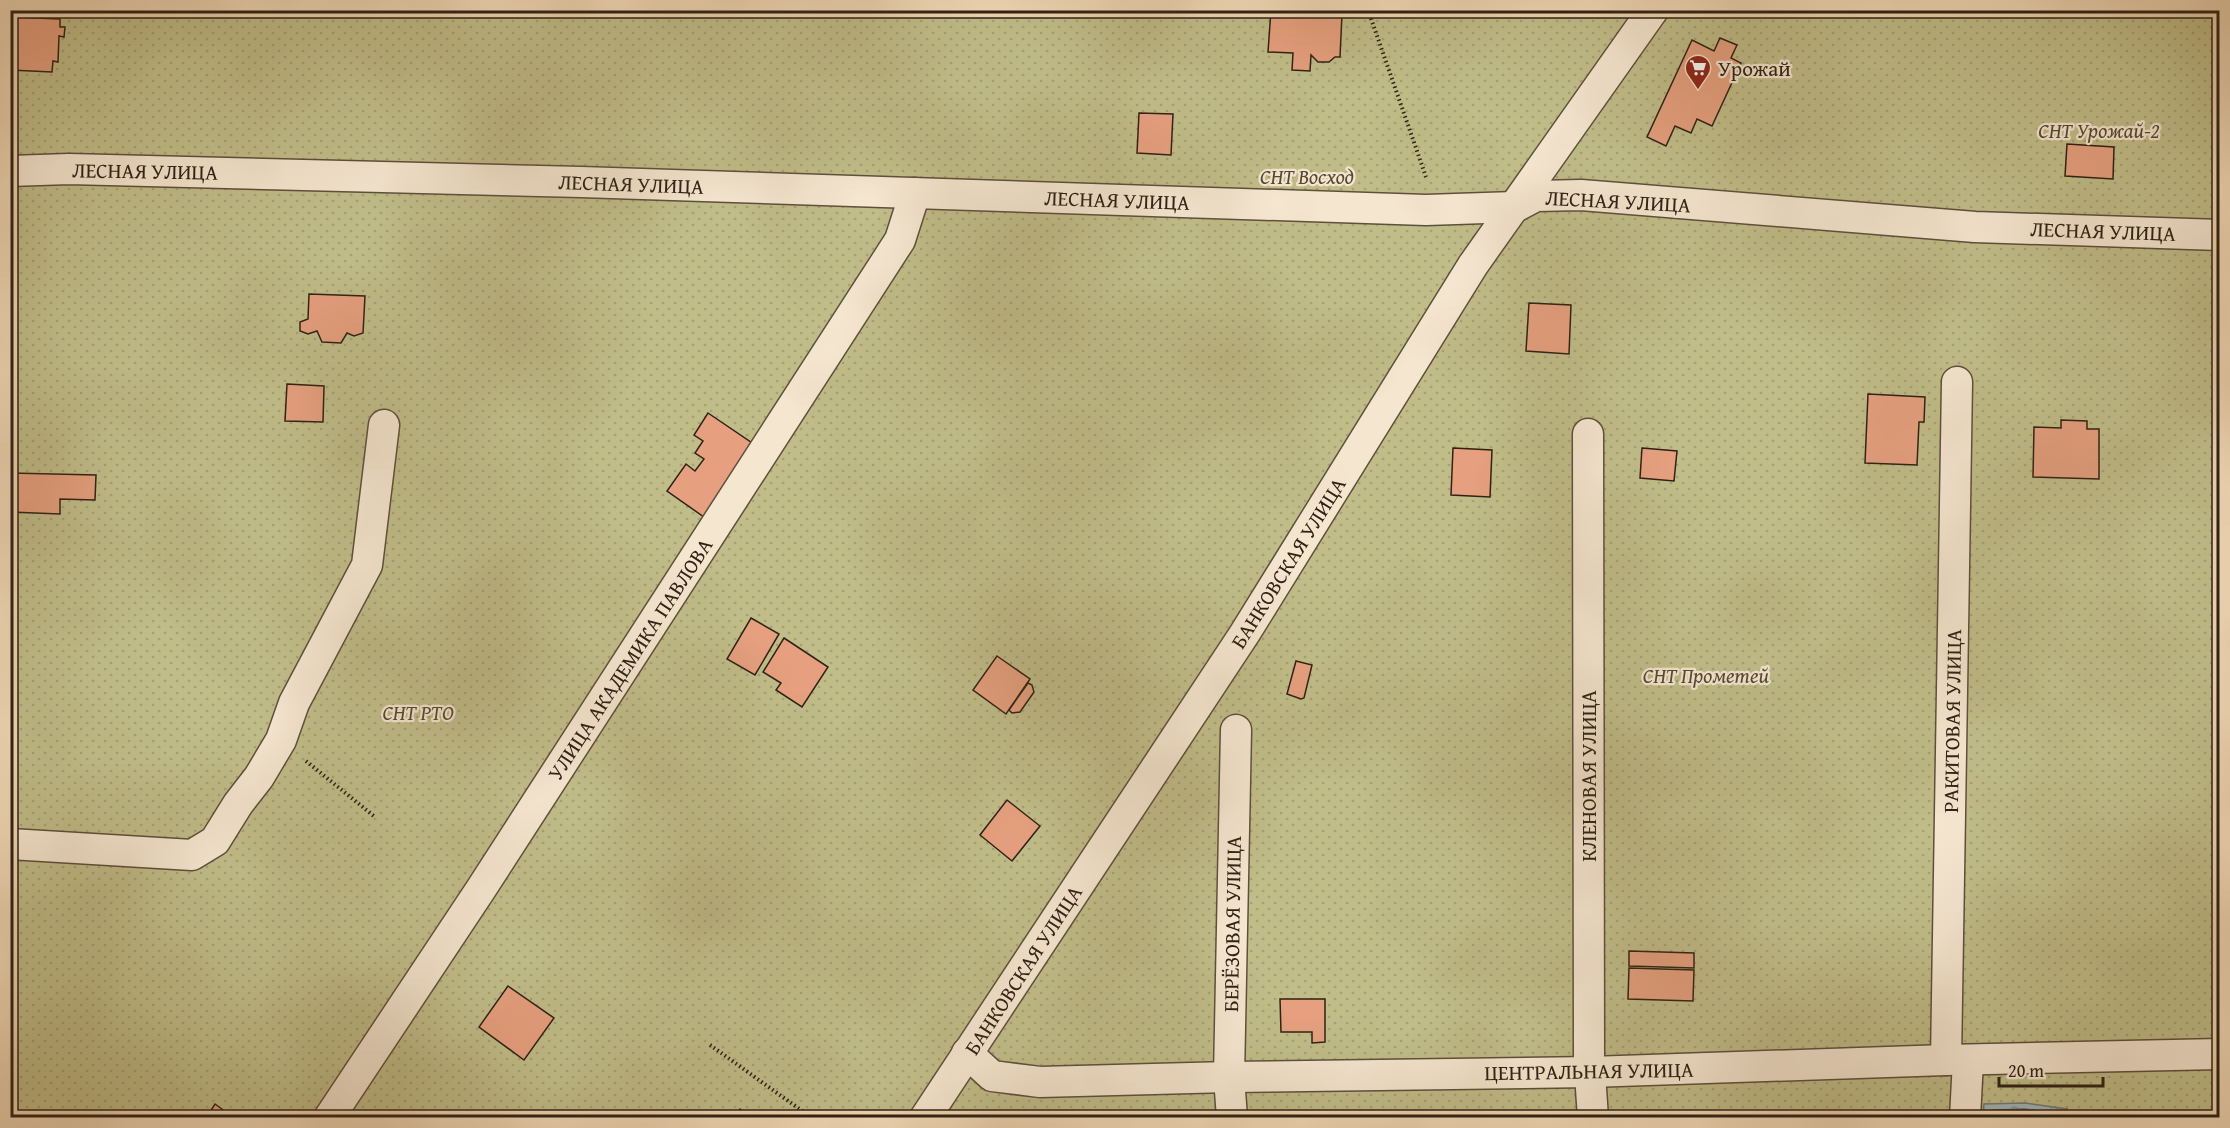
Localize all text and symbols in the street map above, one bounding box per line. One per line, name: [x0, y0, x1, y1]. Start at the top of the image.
supermarket icon: Урожай: [1683, 53, 1713, 91]
place label: Урожай: [1718, 53, 1791, 84]
park label: СНТ Урожай-2: [2038, 115, 2160, 146]
street label: ЛЕСНАЯ УЛИЦА: [72, 154, 218, 188]
park label: СНТ Восход: [1260, 161, 1354, 192]
street label: ЛЕСНАЯ УЛИЦА: [558, 166, 705, 202]
street label: ЛЕСНАЯ УЛИЦА: [1044, 182, 1191, 218]
street label: ЛЕСНАЯ УЛИЦА: [1544, 182, 1692, 220]
street label: ЛЕСНАЯ УЛИЦА: [2030, 213, 2177, 249]
street label: БАНКОВСКАЯ УЛИЦА: [1223, 471, 1353, 655]
street label: УЛИЦА АКАДЕМИКА ПАВЛОВА: [540, 532, 720, 786]
street label: РАКИТОВАЯ УЛИЦА: [1935, 629, 1969, 813]
park label: СНТ Прометей: [1643, 660, 1769, 691]
street label: КЛЕНОВАЯ УЛИЦА: [1573, 690, 1604, 862]
park label: СНТ РТО: [382, 697, 454, 728]
street label: БЕРЁЗОВАЯ УЛИЦА: [1215, 835, 1249, 1012]
street label: БАНКОВСКАЯ УЛИЦА: [956, 879, 1090, 1061]
scale bar: [1999, 1050, 2102, 1088]
street label: ЦЕНТРАЛЬНАЯ УЛИЦА: [1484, 1054, 1694, 1088]
text: 20 m: [2008, 1057, 2044, 1084]

